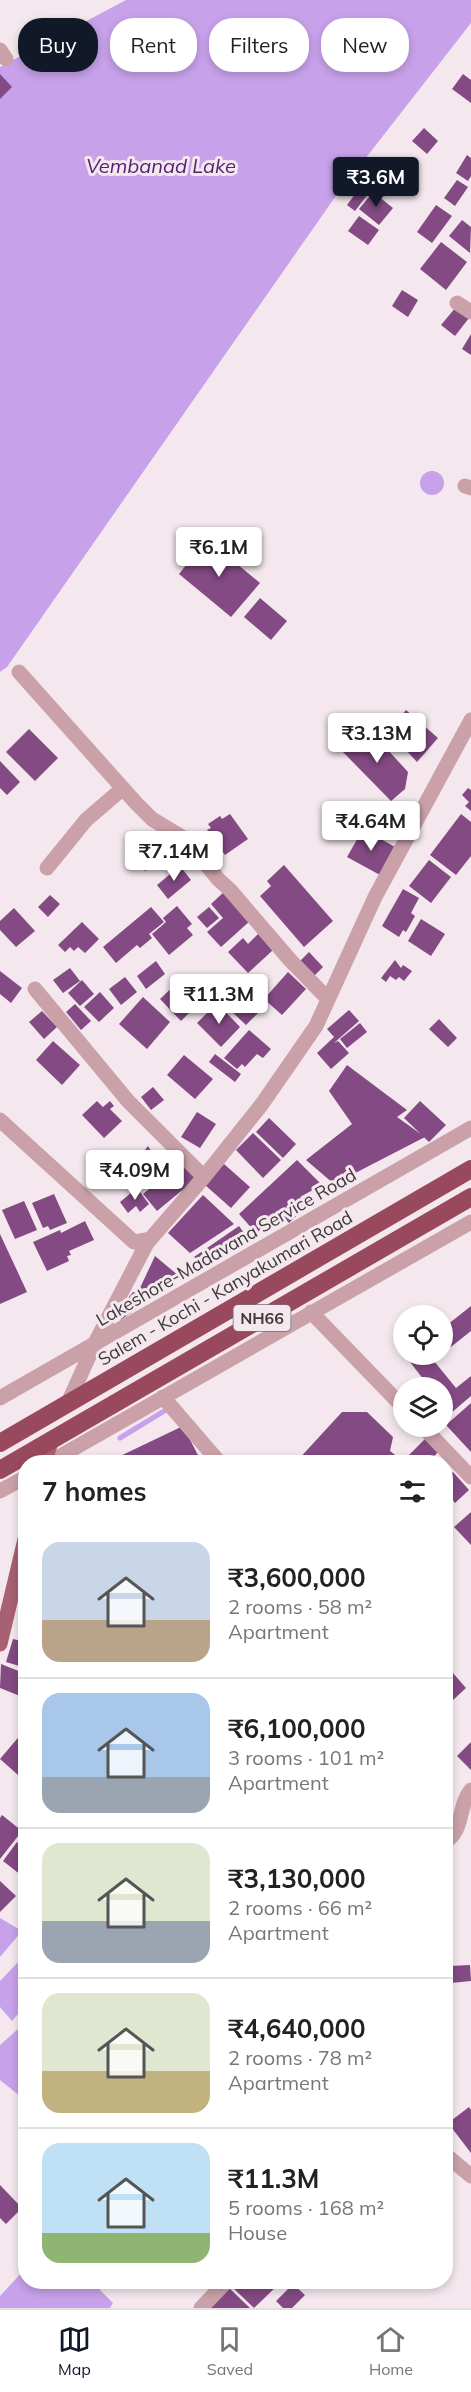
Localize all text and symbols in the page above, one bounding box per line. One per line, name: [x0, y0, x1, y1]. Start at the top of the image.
chip: Buy: [18, 18, 98, 72]
chip: Rent: [110, 18, 197, 72]
chip: Filters: [209, 18, 309, 72]
chip: New: [321, 18, 409, 72]
water label: Vembanad Lake: [86, 153, 236, 178]
pin: ₹3.6M: [334, 157, 418, 208]
text: ₹3.6M: [347, 164, 405, 189]
pin: ₹6.1M: [177, 527, 261, 578]
text: ₹6.1M: [190, 534, 248, 559]
pin: ₹3.13M: [328, 713, 426, 764]
text: ₹3.13M: [342, 720, 412, 745]
pin: ₹4.64M: [322, 801, 420, 852]
text: ₹4.64M: [336, 808, 406, 833]
pin: ₹7.14M: [125, 831, 223, 882]
text: ₹7.14M: [139, 838, 209, 863]
pin: ₹11.3M: [170, 974, 268, 1025]
text: ₹11.3M: [184, 981, 254, 1006]
pin: ₹4.09M: [86, 1150, 184, 1201]
text: ₹4.09M: [100, 1157, 170, 1182]
street label: Lakeshore-Madavana Service Road: [92, 1163, 360, 1331]
street label: Salem - Kochi - Kanyakumari Road: [94, 1206, 356, 1370]
road number: NH66: [234, 1305, 290, 1331]
map controls: [393, 1305, 453, 1437]
button: locate: [393, 1305, 453, 1365]
button: layers: [393, 1377, 453, 1437]
text: 7 homes: [42, 1475, 146, 1508]
icon: filters: [396, 1475, 429, 1508]
text: ₹3,600,000: [228, 1561, 366, 1594]
icon: home: [90, 1566, 162, 1638]
text: 2 rooms · 58 m²: [228, 1594, 372, 1619]
text: Apartment: [228, 1619, 329, 1644]
text: ₹6,100,000: [228, 1712, 366, 1745]
icon: home: [90, 1717, 162, 1789]
text: 3 rooms · 101 m²: [228, 1745, 384, 1770]
text: Apartment: [228, 1770, 329, 1795]
text: ₹3,130,000: [228, 1862, 366, 1895]
icon: home: [90, 1867, 162, 1939]
text: 2 rooms · 66 m²: [228, 1895, 372, 1920]
text: Apartment: [228, 1920, 329, 1945]
text: ₹4,640,000: [228, 2012, 366, 2045]
icon: home: [90, 2017, 162, 2089]
text: 2 rooms · 78 m²: [228, 2045, 372, 2070]
text: Apartment: [228, 2070, 329, 2095]
text: ₹11.3M: [228, 2162, 319, 2195]
icon: home: [90, 2167, 162, 2239]
text: 5 rooms · 168 m²: [228, 2195, 384, 2220]
text: House: [228, 2220, 287, 2245]
tab: Map: [58, 2323, 91, 2379]
tab: Saved: [207, 2323, 253, 2379]
tab: Home: [369, 2323, 413, 2379]

